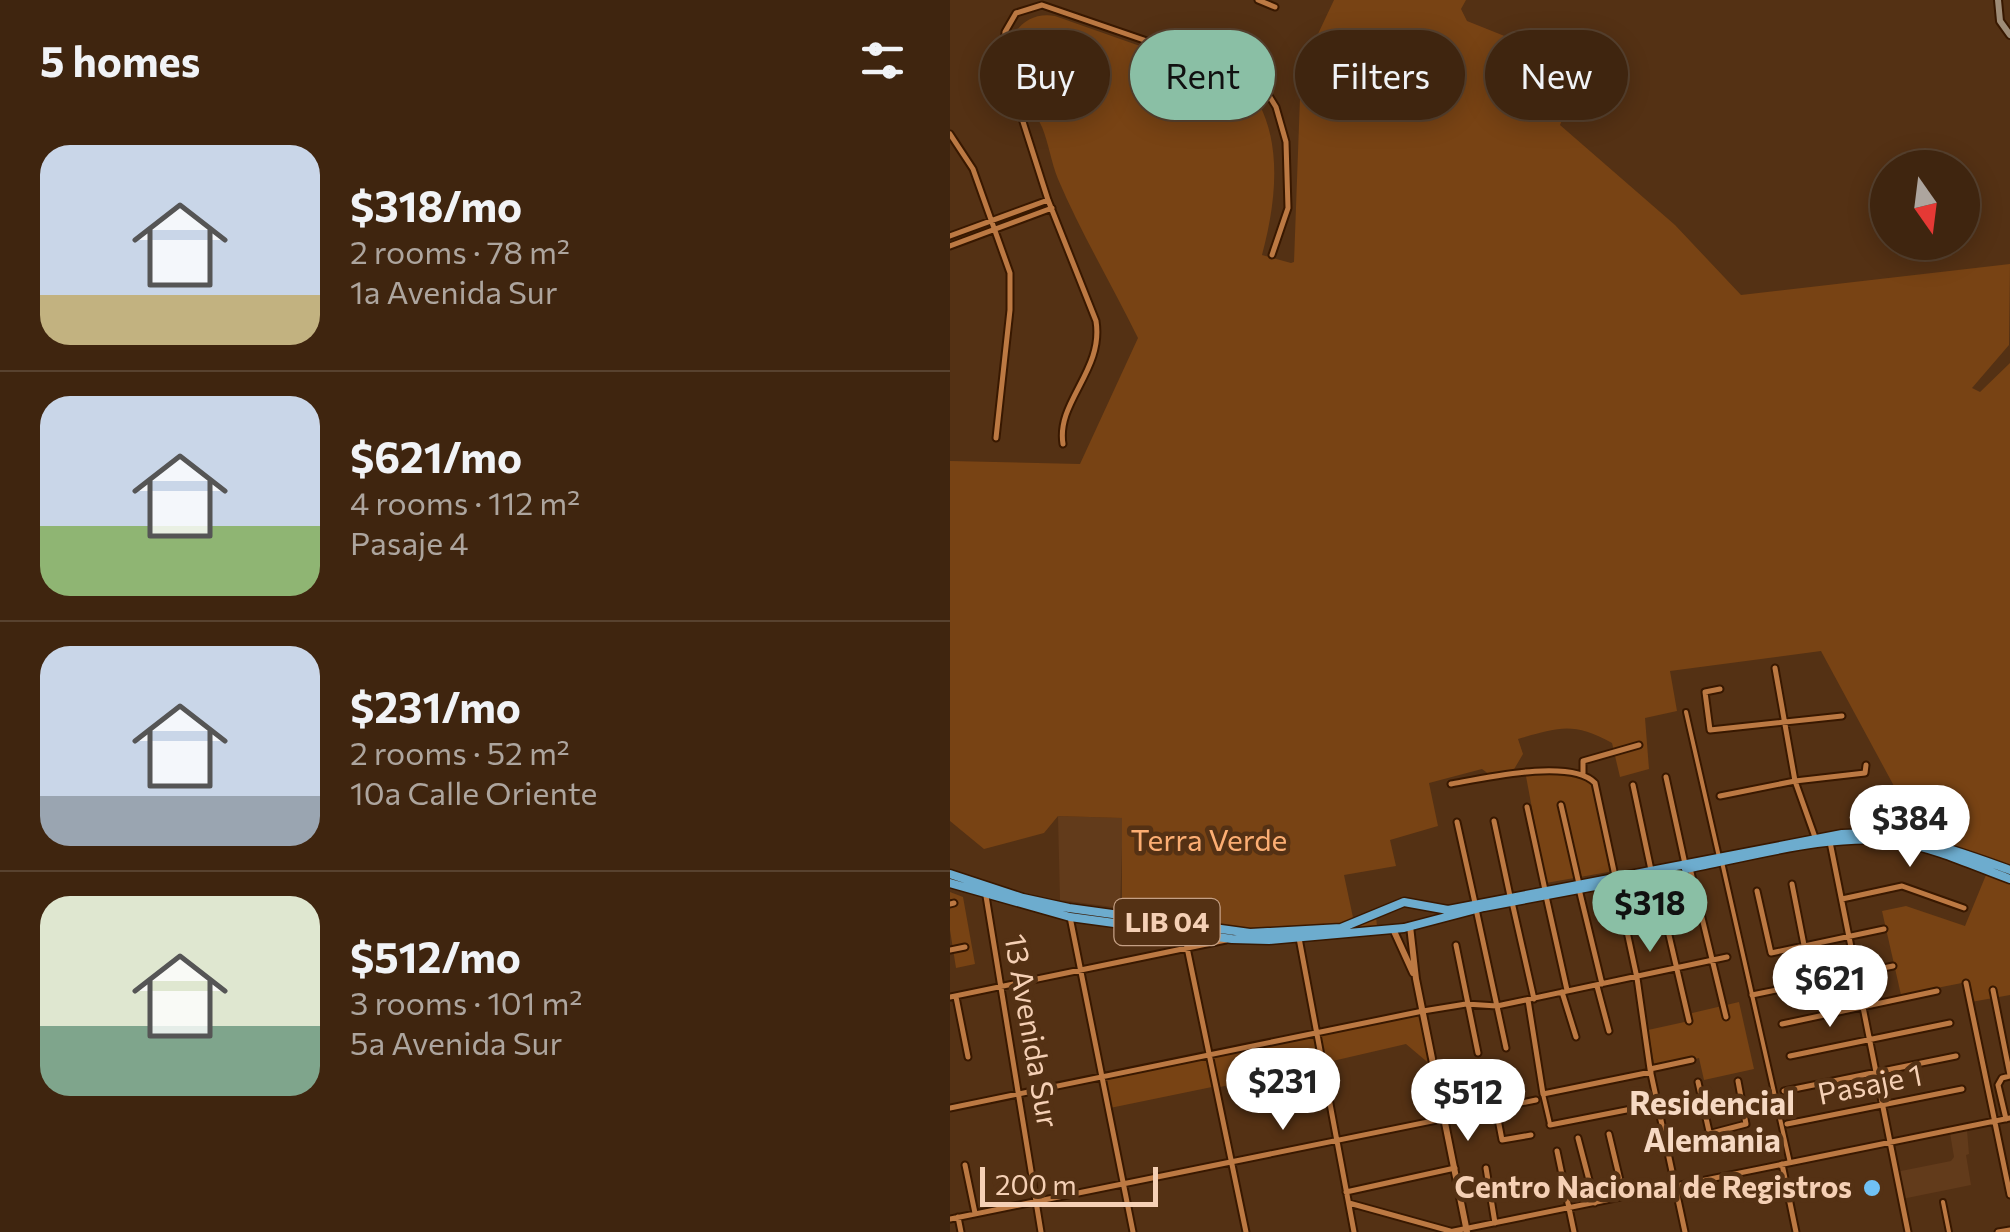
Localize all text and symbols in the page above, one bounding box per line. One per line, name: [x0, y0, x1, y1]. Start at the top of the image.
chip: Buy: [980, 30, 1110, 120]
chip: Rent: [1130, 30, 1275, 120]
chip: Filters: [1295, 30, 1465, 120]
chip: New: [1485, 30, 1628, 120]
icon: filters: [855, 33, 910, 88]
text: 5 homes: [40, 34, 200, 86]
north arrow: [1870, 150, 1980, 260]
map controls: [1870, 150, 1980, 260]
text: $318/mo: [350, 179, 522, 231]
icon: home: [120, 185, 240, 305]
text: 2 rooms · 78 m²: [350, 231, 570, 271]
text: 1a Avenida Sur: [350, 271, 557, 311]
text: $621/mo: [350, 430, 522, 482]
icon: home: [120, 436, 240, 556]
text: 4 rooms · 112 m²: [350, 482, 580, 522]
text: Pasaje 4: [350, 522, 468, 562]
text: $231/mo: [350, 680, 521, 732]
icon: home: [120, 686, 240, 806]
text: 2 rooms · 52 m²: [350, 732, 570, 772]
text: 10a Calle Oriente: [350, 772, 597, 812]
pin: $384: [1851, 785, 1969, 870]
text: $384: [1872, 797, 1948, 837]
park label: Terra Verde: [1131, 820, 1287, 857]
pin: $318: [1591, 870, 1709, 955]
text: $318: [1614, 882, 1686, 922]
road number: LIB 04: [1114, 899, 1220, 945]
text: $512/mo: [350, 930, 521, 982]
street label: 13 Avenida Sur: [998, 931, 1069, 1130]
icon: home: [120, 936, 240, 1056]
pin: $621: [1771, 945, 1889, 1030]
text: $621: [1795, 957, 1865, 997]
text: 3 rooms · 101 m²: [350, 982, 582, 1022]
text: 5a Avenida Sur: [350, 1022, 562, 1062]
pin: $231: [1224, 1048, 1342, 1133]
street label: Pasaje 1: [1814, 1054, 1925, 1111]
pin: $512: [1409, 1059, 1527, 1144]
text: $231: [1248, 1060, 1318, 1100]
text: $512: [1433, 1071, 1503, 1111]
district label: Residencial Alemania: [1629, 1082, 1795, 1159]
scale bar: [980, 1162, 1158, 1206]
text: 200 m: [995, 1167, 1077, 1201]
place label: Centro Nacional de Registros: [1454, 1167, 1852, 1204]
marker: Centro Nacional de Registros: [1861, 1177, 1883, 1199]

